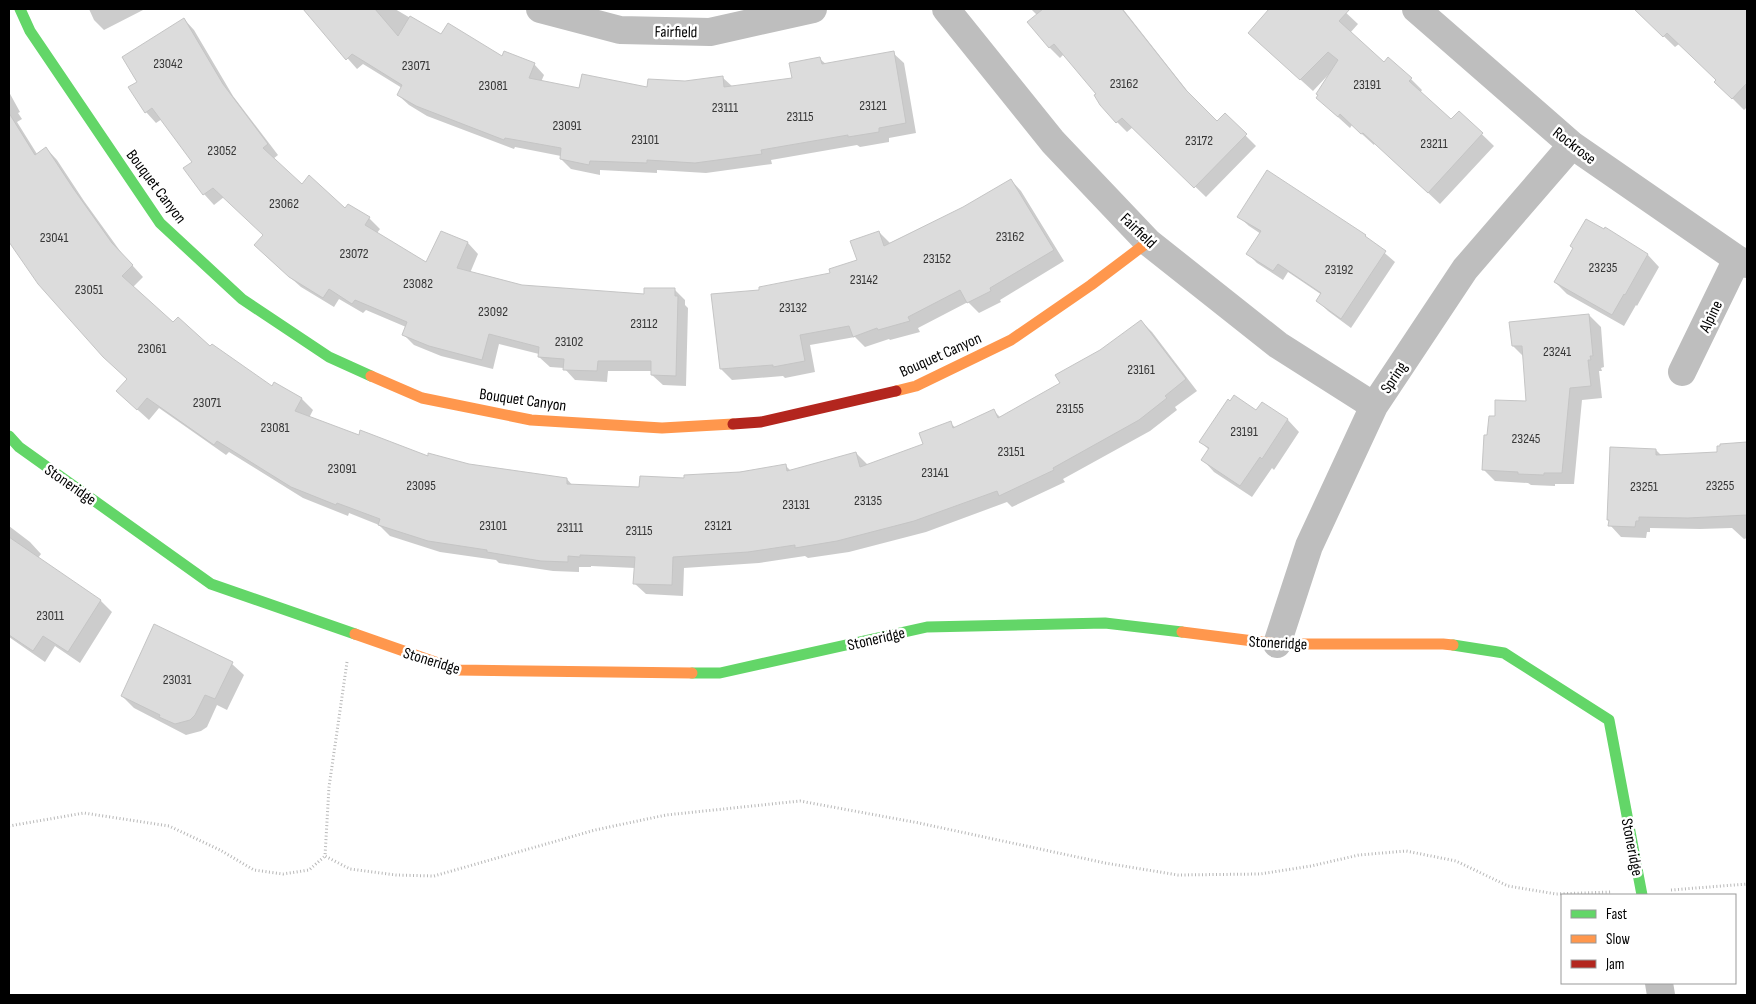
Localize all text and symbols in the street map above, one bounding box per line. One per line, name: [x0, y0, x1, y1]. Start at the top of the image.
street label: Fairfield: [654, 23, 698, 42]
house number: 23042: [153, 55, 183, 72]
house number: 23071: [402, 57, 430, 74]
house number: 23162: [1110, 75, 1139, 92]
house number: 23191: [1353, 76, 1381, 93]
house number: 23081: [479, 77, 508, 94]
house number: 23121: [859, 97, 887, 114]
house number: 23111: [712, 99, 738, 116]
house number: 23115: [786, 108, 814, 125]
house number: 23091: [552, 117, 582, 134]
street label: Rockrose: [1549, 123, 1599, 169]
house number: 23101: [631, 131, 659, 148]
house number: 23172: [1185, 132, 1213, 149]
house number: 23211: [1420, 135, 1448, 152]
house number: 23052: [207, 142, 237, 159]
street label: Bouquet Canyon: [122, 146, 190, 228]
house number: 23062: [269, 195, 299, 212]
street label: Fairfield: [1116, 209, 1160, 253]
house number: 23162: [996, 228, 1025, 245]
house number: 23041: [40, 229, 68, 246]
house number: 23072: [339, 245, 369, 262]
house number: 23152: [923, 250, 951, 267]
house number: 23235: [1589, 259, 1618, 276]
house number: 23192: [1325, 261, 1354, 278]
house number: 23142: [850, 271, 878, 288]
house number: 23082: [403, 275, 433, 292]
house number: 23051: [75, 281, 103, 298]
street label: Alpine: [1695, 298, 1727, 337]
house number: 23132: [779, 299, 807, 316]
house number: 23092: [478, 303, 508, 320]
house number: 23112: [630, 315, 658, 332]
street label: Bouquet Canyon: [897, 329, 984, 382]
house number: 23102: [555, 333, 584, 350]
house number: 23061: [138, 340, 167, 357]
house number: 23241: [1543, 343, 1571, 360]
street label: Spring: [1377, 358, 1412, 397]
house number: 23161: [1127, 361, 1155, 378]
street label: Bouquet Canyon: [478, 385, 567, 416]
house number: 23071: [193, 394, 221, 411]
house number: 23155: [1056, 400, 1084, 417]
house number: 23081: [261, 419, 290, 436]
house number: 23191: [1230, 423, 1258, 440]
house number: 23245: [1512, 430, 1541, 447]
house number: 23151: [997, 443, 1025, 460]
house number: 23091: [327, 460, 357, 477]
street label: Stoneridge: [41, 461, 100, 510]
house number: 23141: [921, 464, 949, 481]
house number: 23095: [406, 477, 436, 494]
house number: 23255: [1706, 477, 1735, 494]
house number: 23251: [1630, 478, 1658, 495]
house number: 23135: [854, 492, 882, 509]
house number: 23131: [782, 496, 810, 513]
house number: 23101: [479, 517, 507, 534]
house number: 23121: [704, 517, 732, 534]
house number: 23111: [557, 519, 583, 536]
house number: 23115: [625, 522, 653, 539]
house number: 23011: [36, 607, 64, 624]
street label: Stoneridge: [846, 624, 907, 655]
street label: Stoneridge: [1248, 632, 1308, 655]
street label: Stoneridge: [401, 644, 462, 679]
house number: 23031: [163, 671, 191, 688]
street label: Stoneridge: [1617, 817, 1646, 878]
legend: [1561, 894, 1736, 984]
text: Fast: [1606, 905, 1628, 924]
text: Slow: [1606, 930, 1630, 949]
text: Jam: [1605, 955, 1624, 974]

